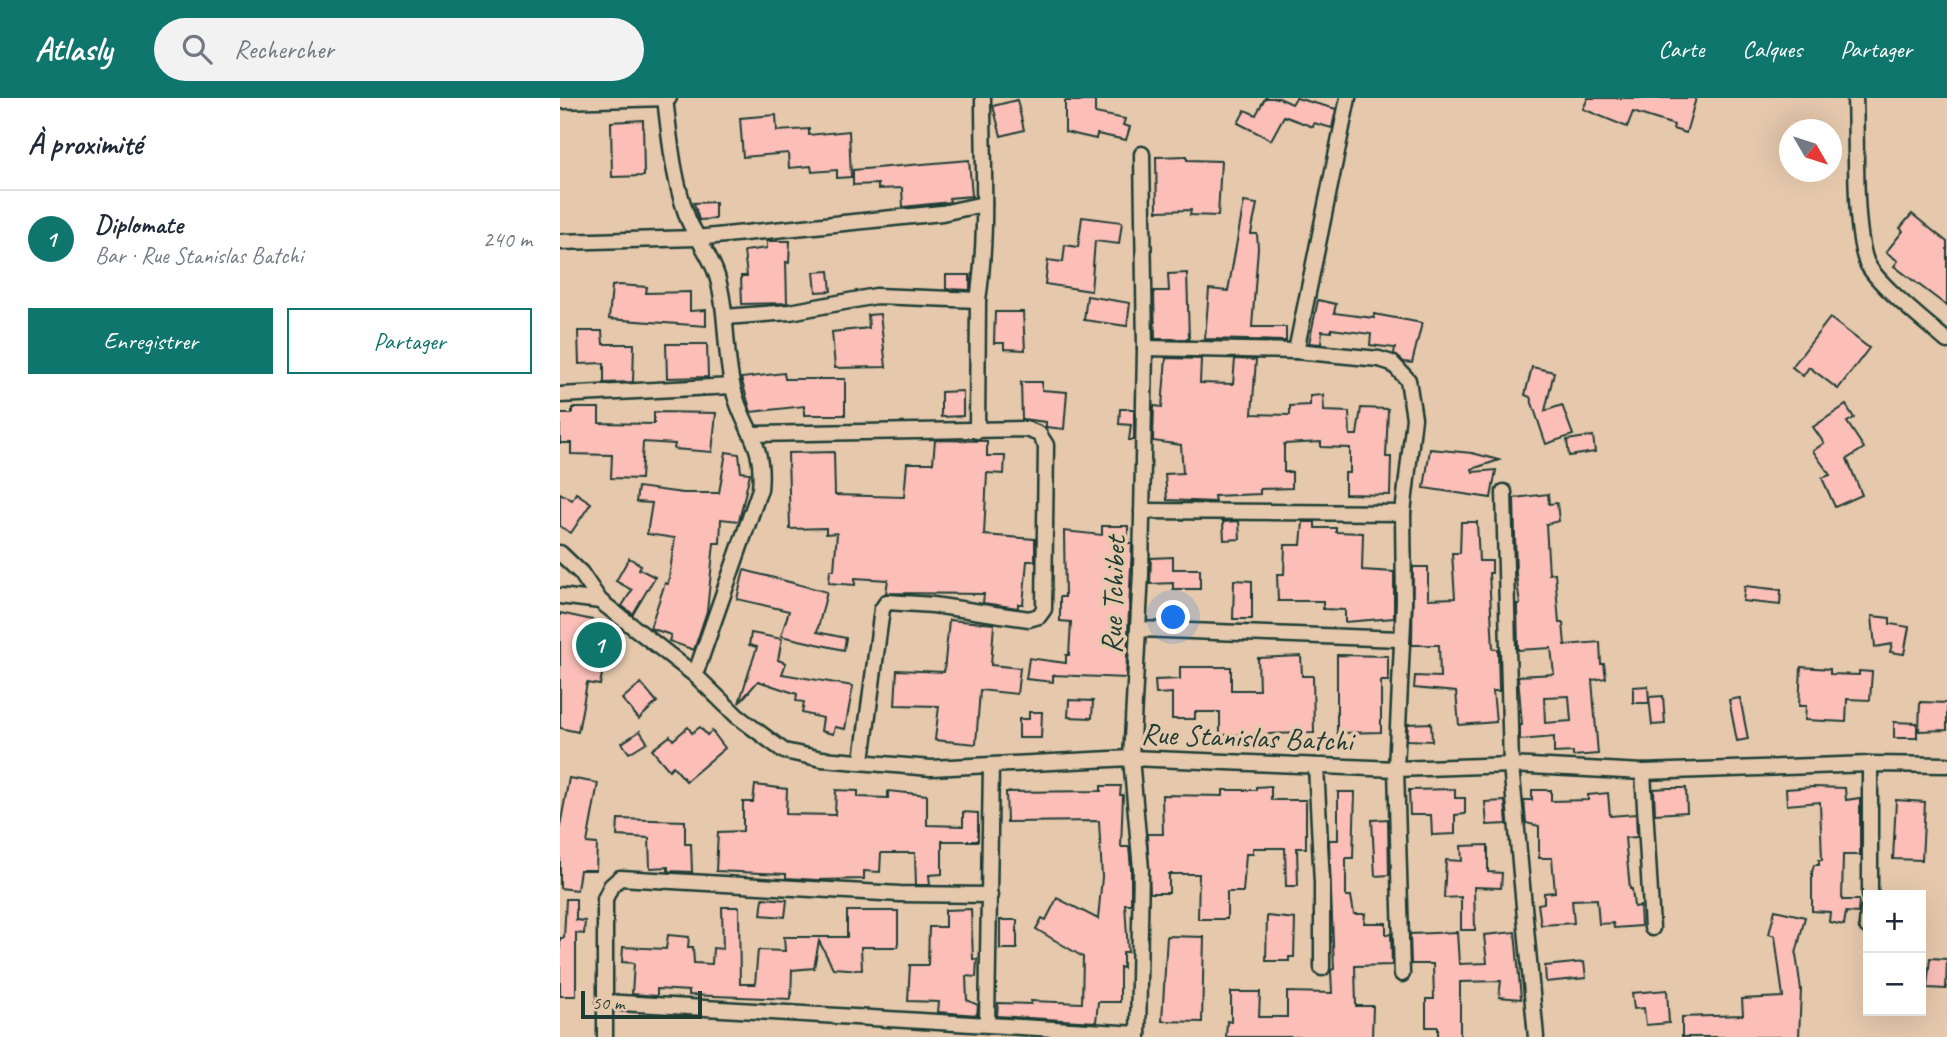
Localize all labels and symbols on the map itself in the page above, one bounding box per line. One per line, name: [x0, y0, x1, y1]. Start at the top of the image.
north arrow: [1779, 119, 1842, 182]
street label: Rue Tchibet: [1092, 533, 1134, 654]
your location: [1156, 600, 1190, 634]
pin: 1: [576, 619, 622, 671]
street label: Rue Stanislas Batchi: [1141, 714, 1357, 760]
scale bar: [581, 988, 702, 1020]

